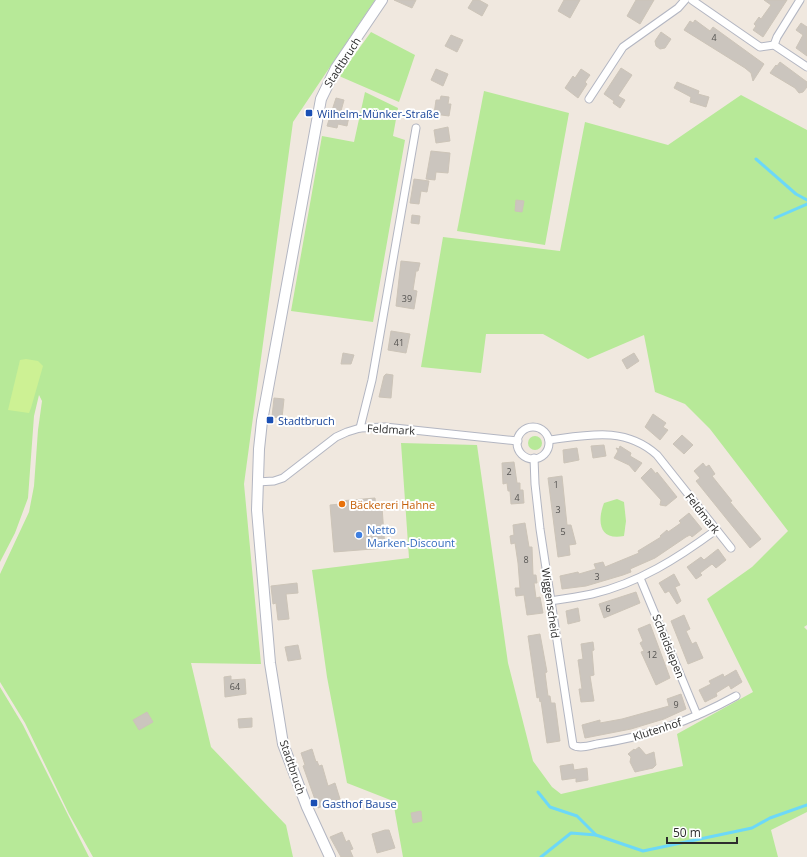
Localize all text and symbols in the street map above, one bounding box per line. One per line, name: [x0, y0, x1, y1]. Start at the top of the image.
house number: 4: [711, 31, 717, 44]
street label: Stadtbruch: [320, 34, 364, 90]
place label: Wilhelm-Münker-Straße: [317, 106, 439, 121]
marker: Wilhelm-Münker-Straße: [304, 108, 314, 118]
house number: 39: [402, 292, 412, 305]
house number: 41: [394, 336, 404, 349]
place label: Stadtbruch: [278, 413, 335, 428]
marker: Stadtbruch: [265, 415, 275, 425]
street label: Feldmark: [367, 420, 416, 438]
house number: 2: [506, 465, 512, 478]
house number: 1: [553, 478, 559, 491]
street label: Feldmark: [682, 489, 724, 537]
house number: 4: [514, 491, 520, 504]
place label: Bäckereri Hahne: [350, 497, 435, 512]
marker: Bäckereri Hahne: [337, 499, 347, 509]
house number: 3: [555, 503, 561, 516]
place label: Netto Marken-Discount: [367, 522, 455, 550]
house number: 5: [560, 525, 566, 538]
marker: Netto Marken-Discount: [354, 530, 364, 540]
house number: 8: [523, 553, 529, 566]
street label: Wiggenscheid: [539, 567, 563, 639]
house number: 3: [594, 570, 600, 583]
house number: 6: [605, 602, 611, 615]
street label: Scheidsiepen: [649, 612, 689, 680]
house number: 12: [647, 648, 657, 661]
house number: 64: [230, 680, 240, 693]
house number: 9: [673, 698, 679, 711]
street label: Klutenhof: [631, 714, 684, 744]
street label: Stadtbruch: [277, 738, 309, 796]
place label: Gasthof Bause: [322, 796, 397, 811]
marker: Gasthof Bause: [309, 798, 319, 808]
scale bar: [667, 819, 737, 845]
text: 50 m: [673, 824, 701, 841]

